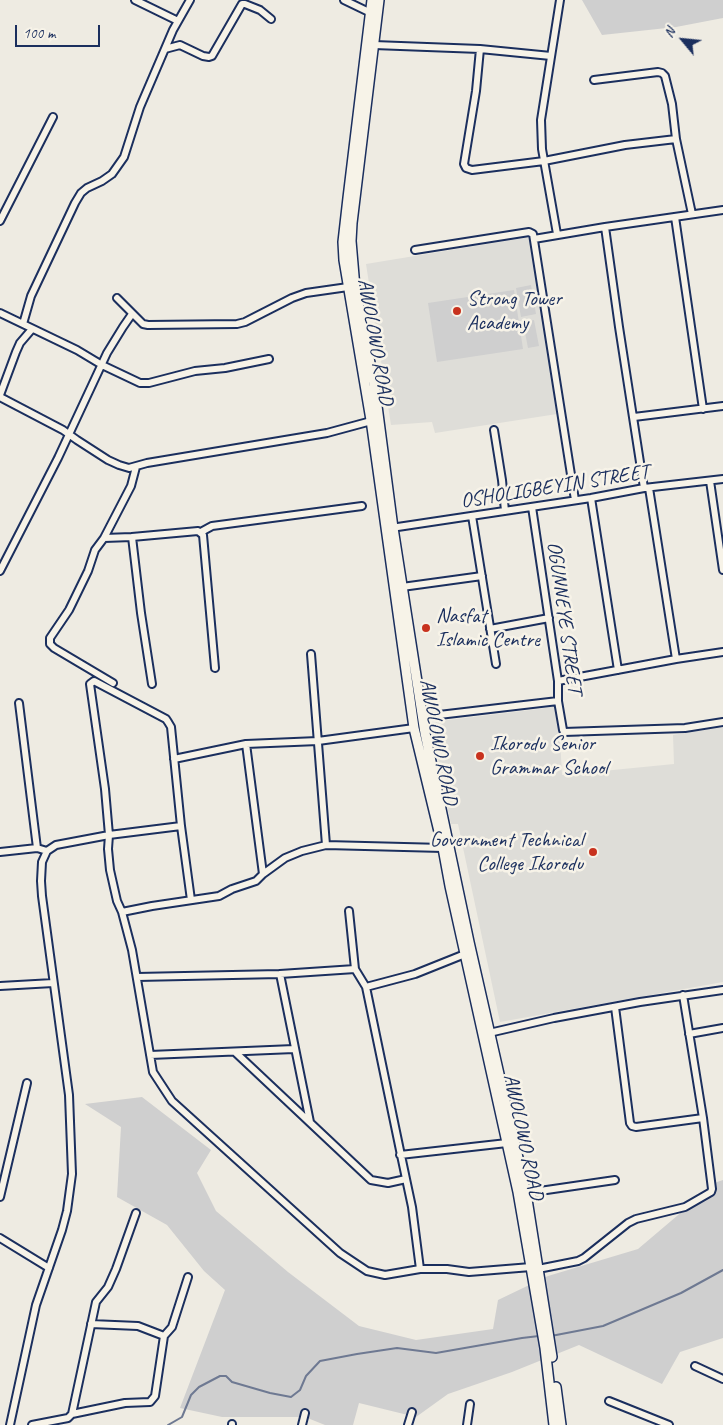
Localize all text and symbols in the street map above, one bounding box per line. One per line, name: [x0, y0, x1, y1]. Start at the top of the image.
scale bar: [18, 15, 102, 47]
north arrow: [658, 15, 708, 65]
text: 100 m: [23, 24, 55, 43]
text: N: [660, 25, 679, 41]
street label: AWOLOWO ROAD: [351, 277, 399, 407]
place label: Strong Tower Academy: [467, 286, 562, 336]
marker: Strong Tower Academy: [451, 305, 463, 317]
street label: OSHOLIGBEYIN STREET: [459, 460, 651, 514]
street label: OGUNNEYE STREET: [541, 540, 587, 696]
place label: Nasfat Islamic Centre: [436, 603, 540, 653]
marker: Nasfat Islamic Centre: [420, 622, 432, 634]
street label: AWOLOWO ROAD: [413, 677, 463, 807]
place label: Ikorodu Senior Grammar School: [490, 731, 608, 781]
marker: Ikorodu Senior Grammar School: [474, 750, 486, 762]
place label: Government Technical College Ikorodu: [430, 827, 583, 877]
marker: Government Technical College Ikorodu: [587, 846, 599, 858]
street label: AWOLOWO ROAD: [497, 1072, 549, 1202]

